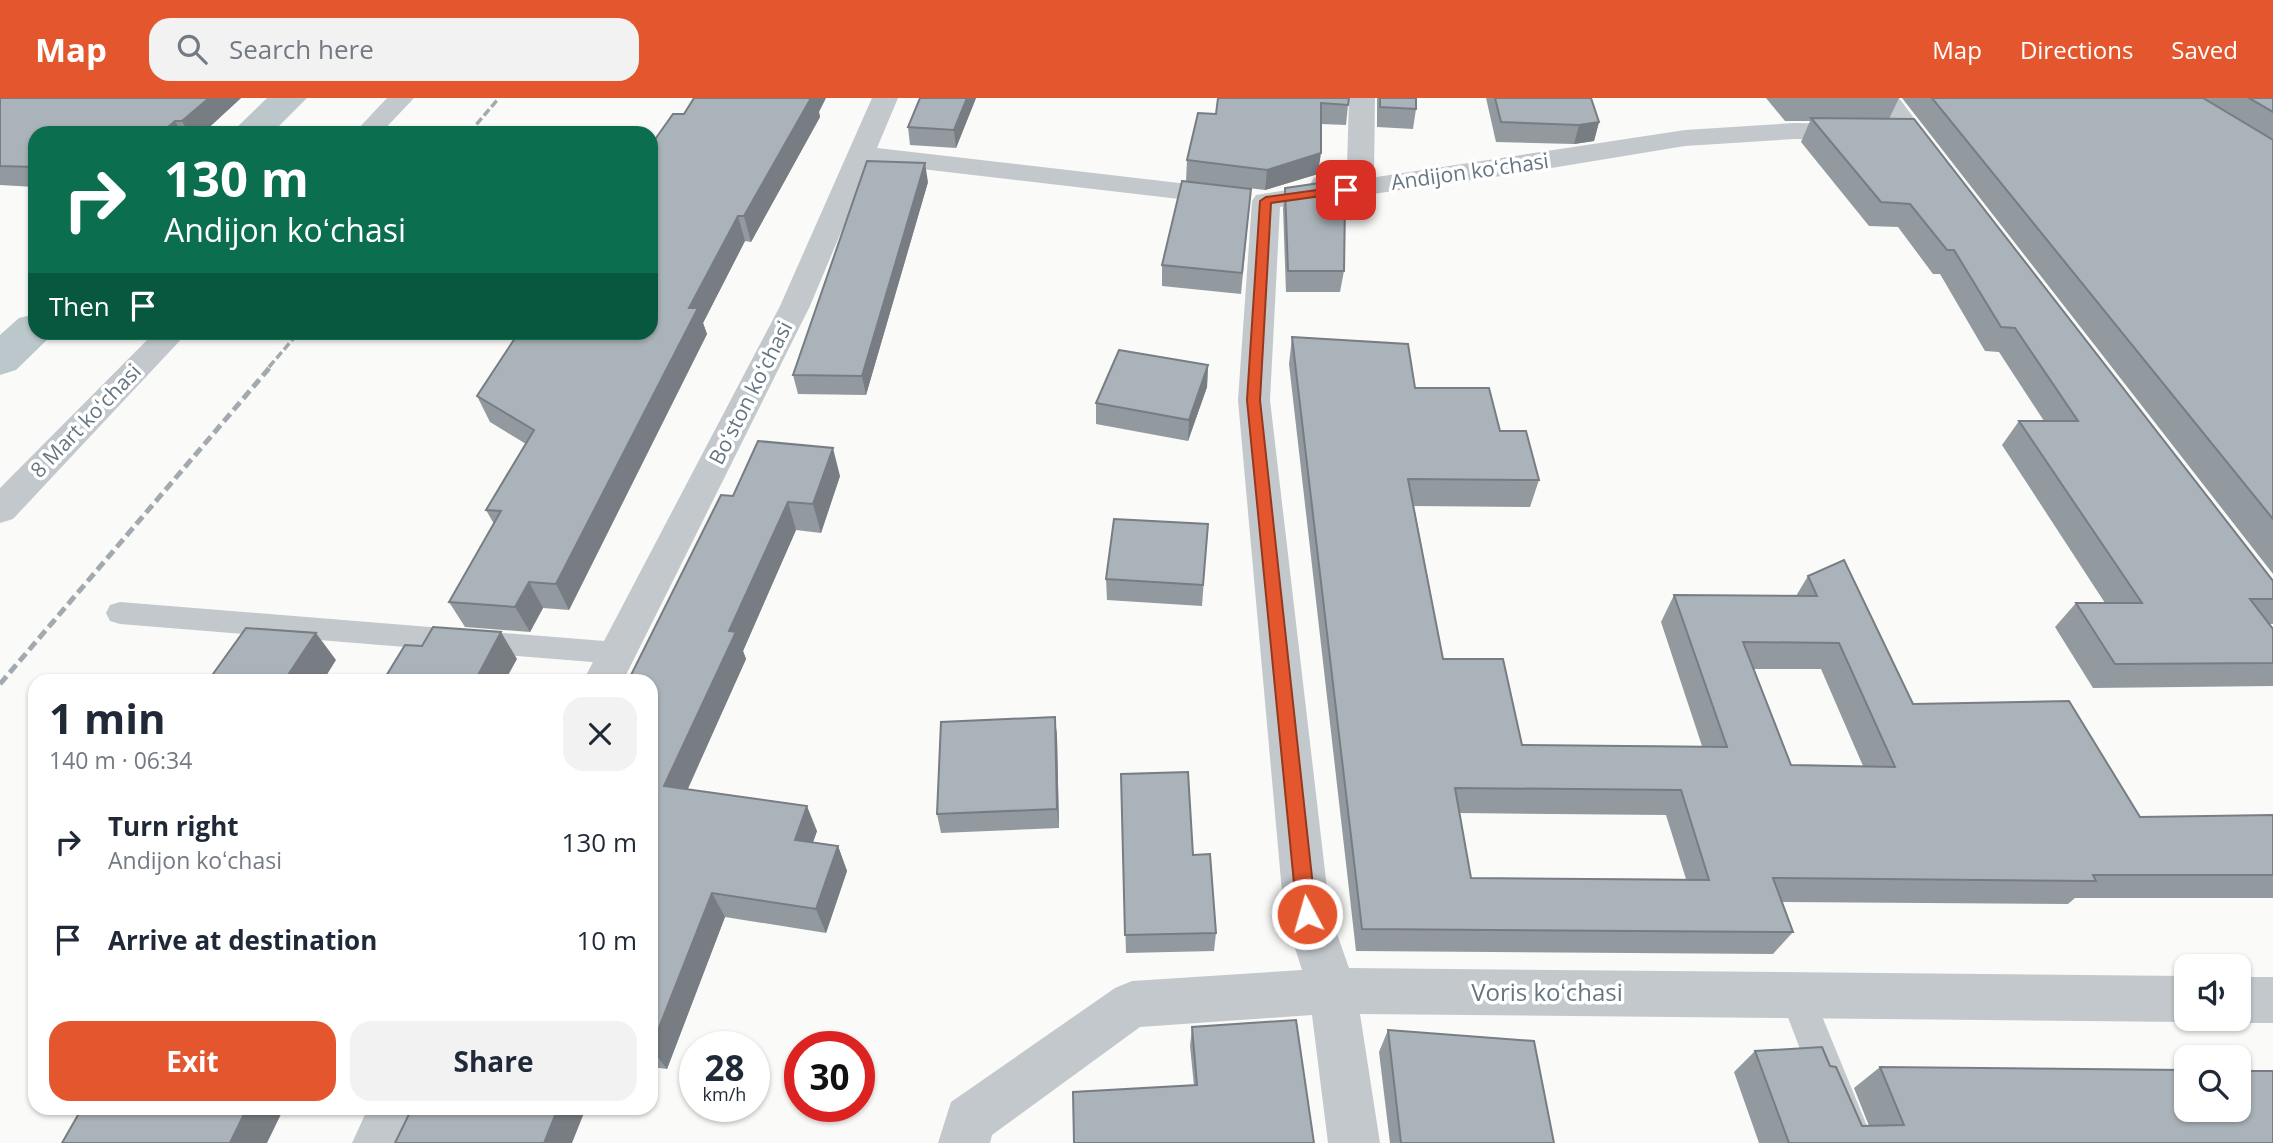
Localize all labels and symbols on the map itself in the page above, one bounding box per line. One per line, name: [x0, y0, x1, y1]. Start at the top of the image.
street label: Andijon koʻchasi: [1389, 146, 1550, 196]
pin: [1316, 160, 1376, 220]
street label: Boʻston koʻchasi: [702, 316, 798, 469]
street label: 8 Mart koʻchasi: [24, 357, 147, 483]
position arrow: [1270, 877, 1344, 951]
street label: Voris koʻchasi: [1471, 975, 1623, 1008]
speed limit sign: 30: [784, 1031, 875, 1122]

